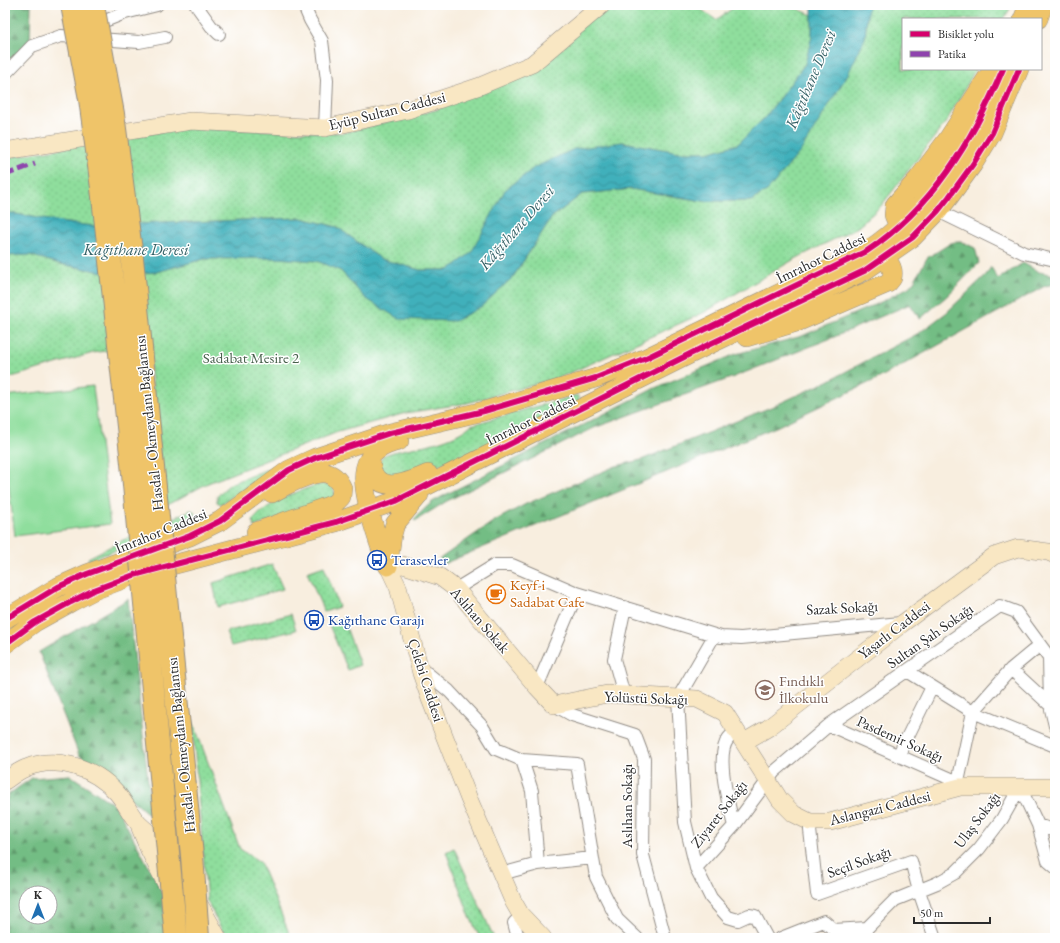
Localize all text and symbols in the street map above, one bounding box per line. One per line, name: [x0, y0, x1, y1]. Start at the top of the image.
legend: [902, 18, 1042, 70]
water label: Kâğıthane Deresi: [780, 25, 841, 133]
text: Bisiklet yolu: [938, 26, 995, 42]
text: Patika: [938, 46, 966, 62]
street label: Eyüp Sultan Caddesi: [327, 87, 447, 134]
water label: Kâğıthane Deresi: [473, 180, 560, 275]
street label: İmrahor Caddesi: [773, 228, 869, 287]
water label: Kağıthane Deresi: [82, 239, 190, 260]
street label: Hasdal - Okmeydanı Bağlantısı: [130, 334, 167, 512]
park label: Sadabat Mesire 2: [203, 348, 300, 367]
street label: İmrahor Caddesi: [483, 390, 579, 449]
street label: İmrahor Caddesi: [112, 503, 210, 558]
bus stop icon: Terasevler: [366, 549, 388, 571]
place label: Terasevler: [391, 550, 448, 569]
place label: Keyf-i Sadabat Cafe: [510, 575, 585, 611]
street label: Aslıhan Sokak: [446, 582, 515, 657]
cafe icon: Keyf-i Sadabat Cafe: [485, 583, 507, 605]
street label: Sazak Sokağı: [806, 596, 879, 619]
street label: Yaşarlı Caddesi: [854, 596, 934, 663]
street label: Sultan Şah Sokağı: [883, 599, 977, 672]
bus stop icon: Kağıthane Garajı: [303, 609, 325, 631]
place label: Kağıthane Garajı: [328, 610, 425, 629]
street label: Çelebi Caddesi: [404, 636, 449, 724]
street label: Hasdal - Okmeydanı Bağlantısı: [162, 656, 199, 834]
place label: Fındıklı İlkokulu: [779, 671, 828, 707]
school or university icon: Fındıklı İlkokulu: [754, 679, 776, 701]
street label: Yolüstü Sokağı: [604, 687, 689, 708]
street label: Pasdemir Sokağı: [854, 711, 947, 766]
street label: Aslıhan Sokağı: [617, 763, 636, 849]
street label: Ziyaret Sokağı: [686, 776, 751, 851]
street label: Aslangazi Caddesi: [826, 786, 933, 829]
street label: Ulaş Sokağı: [949, 787, 1004, 852]
street label: Seçil Sokağı: [824, 841, 894, 882]
north arrow: [18, 885, 58, 925]
text: K: [34, 888, 43, 902]
scale bar: [914, 899, 990, 925]
text: 50 m: [920, 905, 944, 921]

